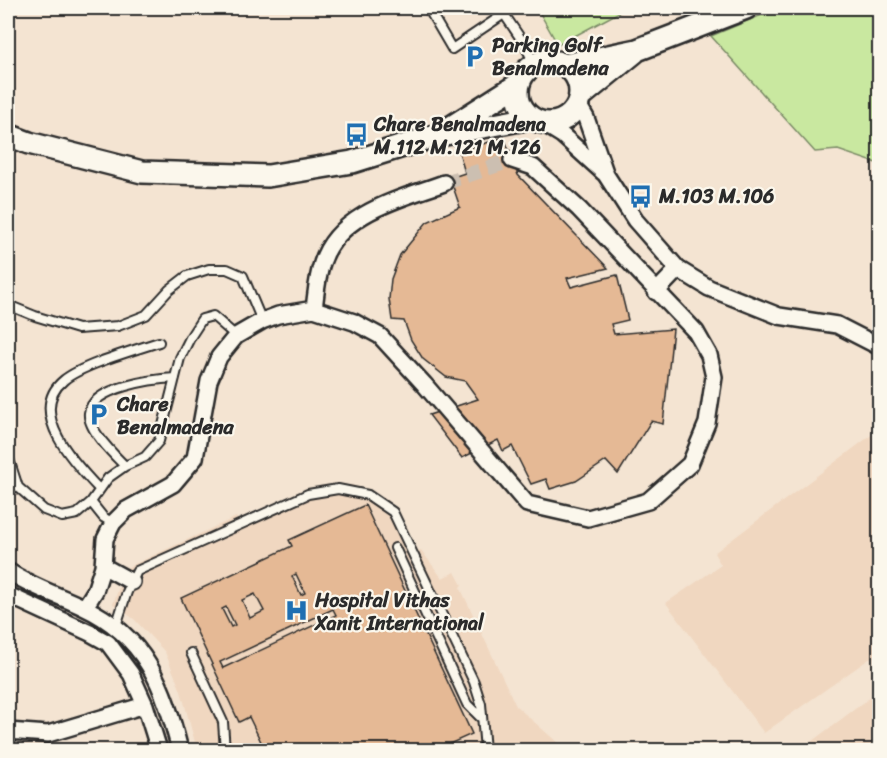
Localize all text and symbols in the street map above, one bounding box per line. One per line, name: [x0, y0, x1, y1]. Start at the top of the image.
place label: Parking Golf Benalmadena: [492, 28, 609, 86]
parking icon: Parking Golf Benalmadena: [461, 43, 487, 69]
place label: Chare Benalmadena M.112 M.121 M.126: [373, 107, 546, 165]
bus stop icon: Chare Benalmadena M.112 M.121 M.126: [343, 122, 369, 148]
place label: M.103 M.106: [658, 179, 774, 214]
bus stop icon: M.103 M.106: [628, 183, 654, 209]
place label: Chare Benalmadena: [116, 387, 234, 445]
parking icon: Chare Benalmadena: [86, 402, 112, 428]
place label: Hospital Vithas Xanit International: [314, 583, 485, 641]
hospital icon: Hospital Vithas Xanit International: [284, 598, 310, 624]

